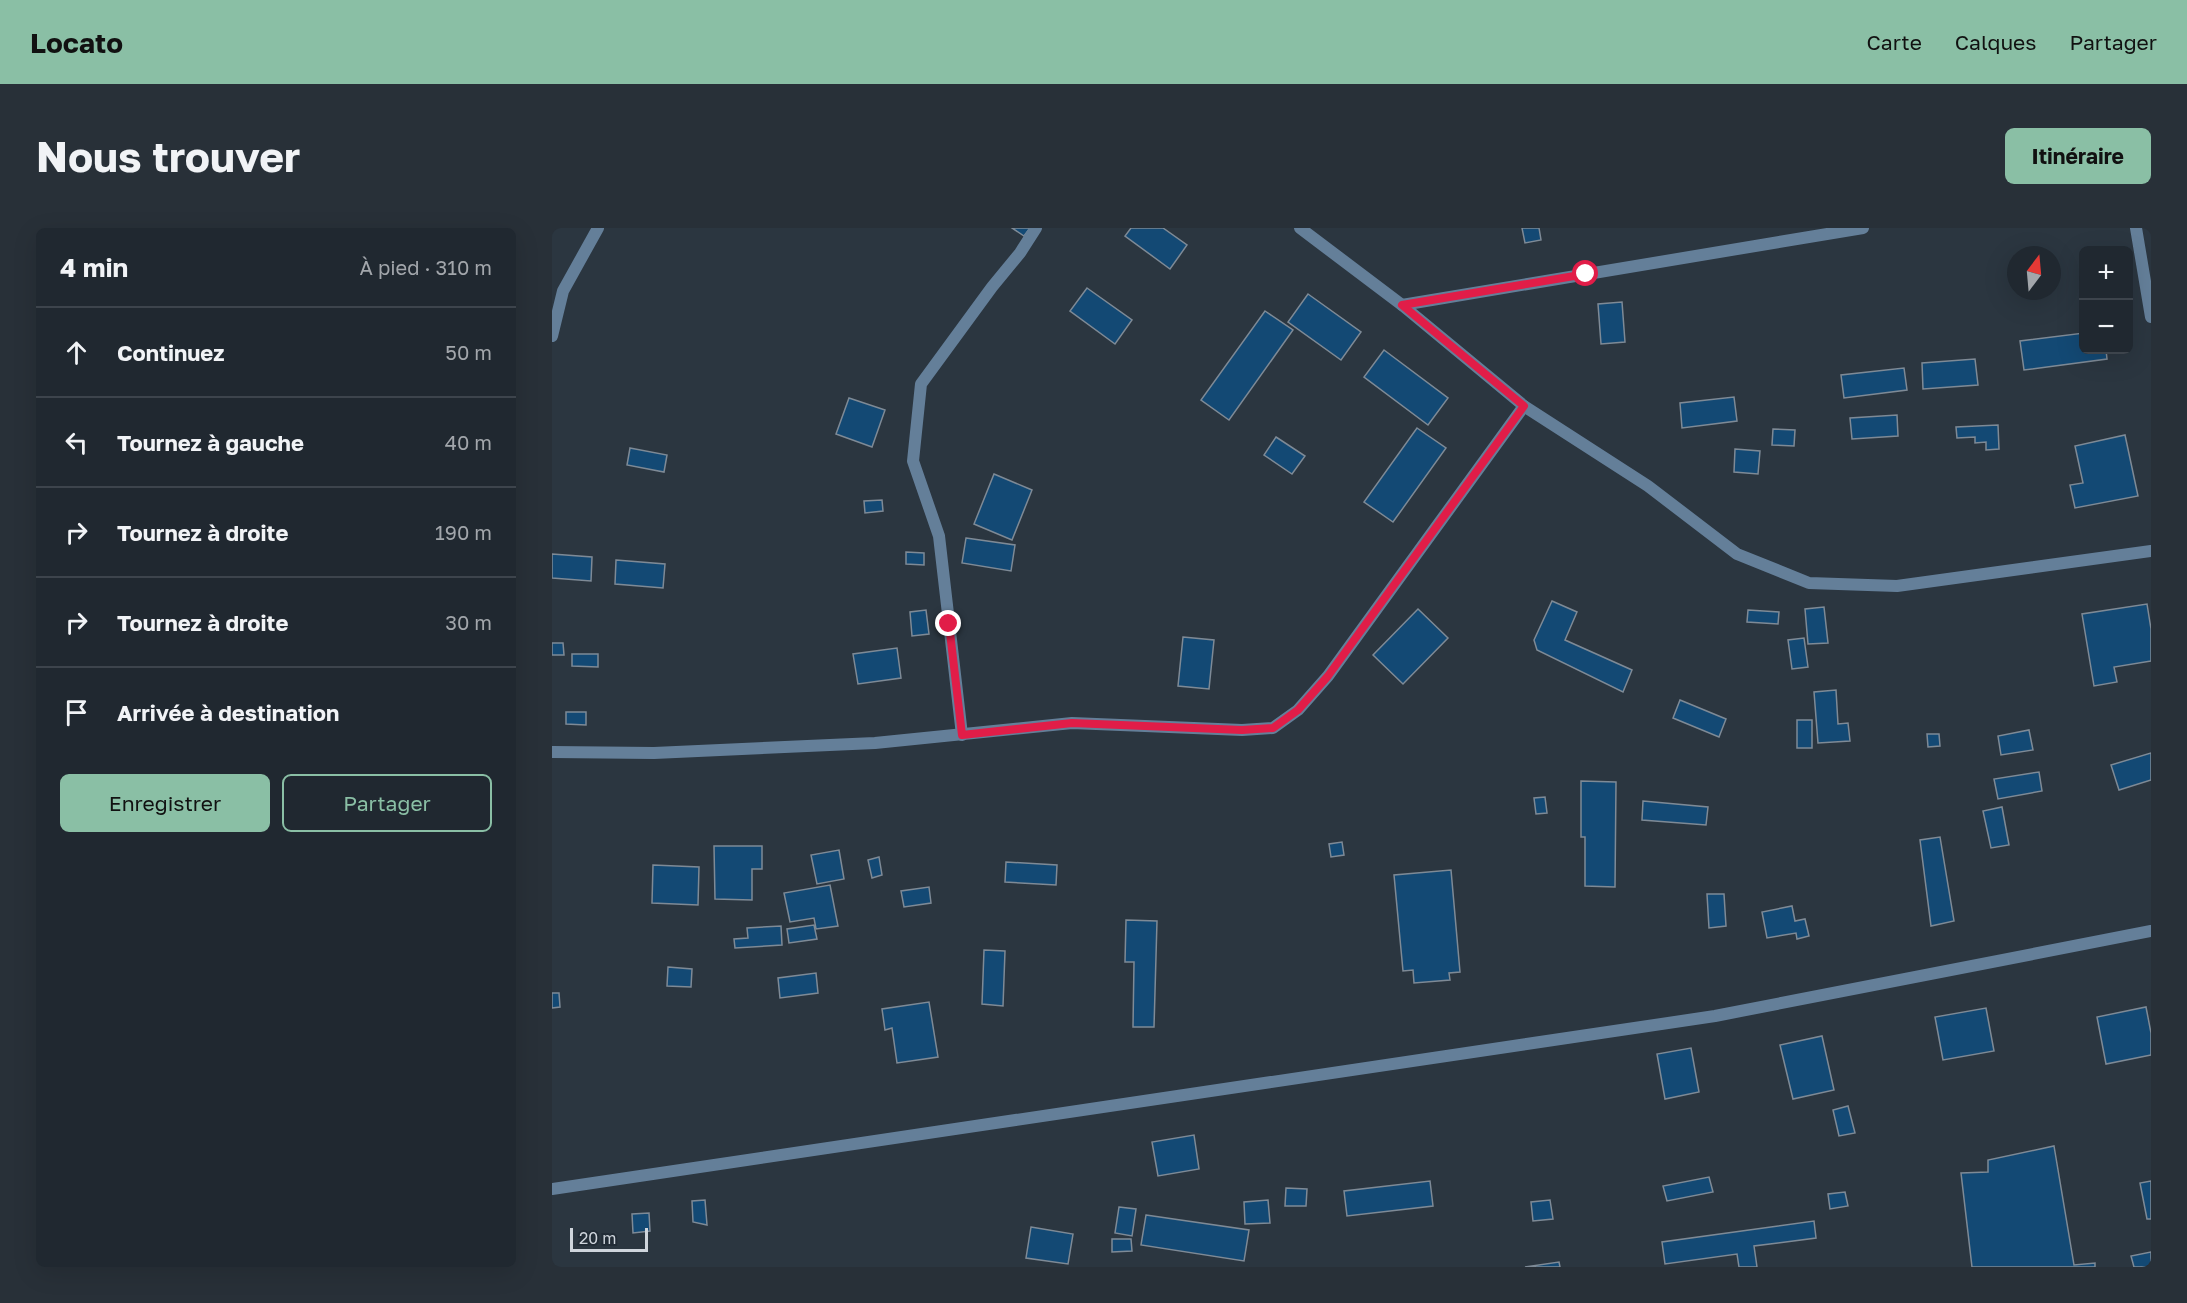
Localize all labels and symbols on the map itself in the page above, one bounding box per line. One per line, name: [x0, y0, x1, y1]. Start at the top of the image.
north arrow: [2007, 246, 2061, 300]
route start: [1572, 260, 1598, 286]
route end: [935, 610, 961, 636]
scale bar: [570, 1225, 648, 1252]

